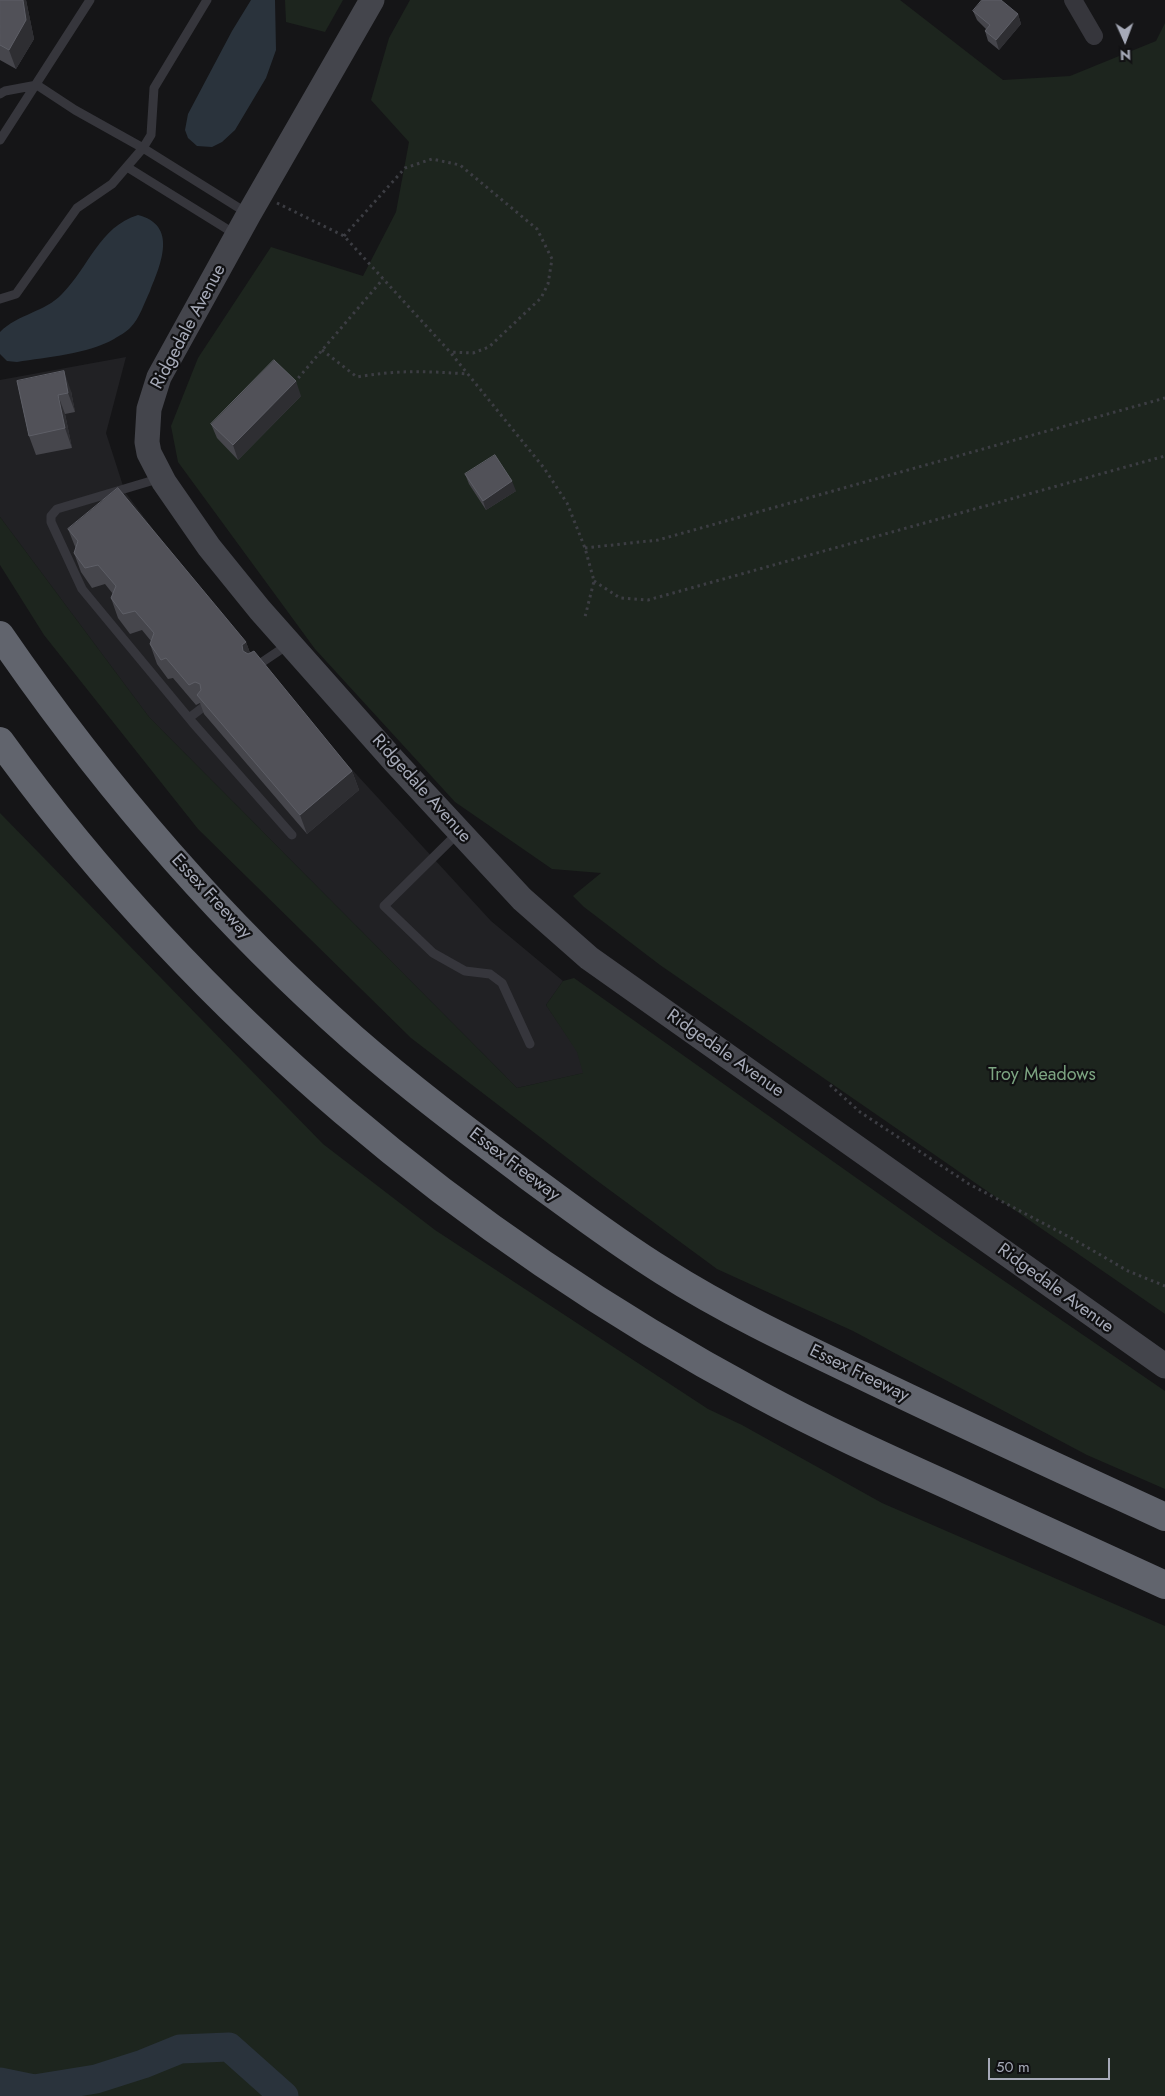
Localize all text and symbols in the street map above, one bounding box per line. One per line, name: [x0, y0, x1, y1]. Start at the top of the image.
north arrow: [1100, 15, 1150, 65]
text: N: [1120, 45, 1131, 65]
street label: Ridgedale Avenue: [147, 261, 231, 393]
street label: Ridgedale Avenue: [367, 730, 475, 848]
street label: Essex Freeway: [166, 850, 256, 944]
street label: Ridgedale Avenue: [662, 1005, 788, 1103]
park label: Troy Meadows: [988, 1065, 1096, 1087]
street label: Essex Freeway: [464, 1124, 564, 1206]
street label: Ridgedale Avenue: [993, 1240, 1117, 1338]
street label: Essex Freeway: [806, 1341, 912, 1407]
scale bar: [990, 2048, 1112, 2080]
text: 50 m: [996, 2056, 1030, 2078]

